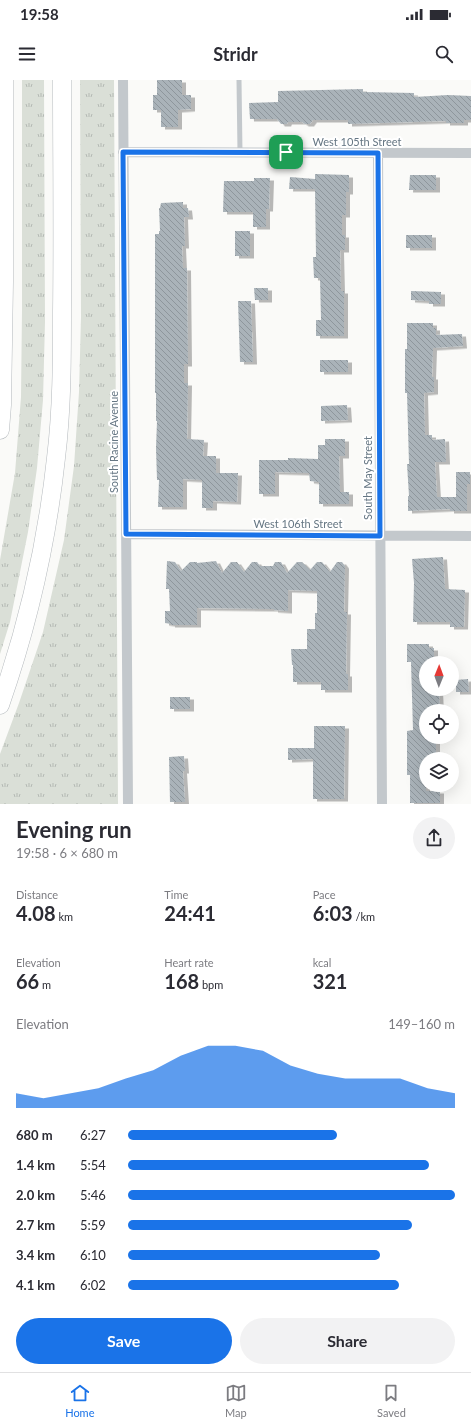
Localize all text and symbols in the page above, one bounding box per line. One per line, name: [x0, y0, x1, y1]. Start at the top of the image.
text: 19:58: [20, 5, 59, 23]
icon: menu: [16, 43, 38, 65]
text: Stridr: [213, 43, 258, 65]
icon: search: [433, 43, 455, 65]
pin: [269, 135, 303, 169]
street label: West 105th Street: [312, 135, 402, 148]
icon: arrive: [275, 141, 297, 163]
street label: South Racine Avenue: [107, 391, 120, 493]
street label: South May Street: [361, 436, 374, 520]
street label: West 106th Street: [253, 517, 343, 530]
north arrow: [419, 656, 459, 696]
map controls: [419, 656, 459, 792]
button: locate: [419, 704, 459, 744]
button: layers: [419, 752, 459, 792]
text: Evening run: [16, 816, 132, 843]
button: share: [413, 817, 455, 859]
text: 19:58 · 6 × 680 m: [16, 845, 118, 861]
text: Distance: [16, 888, 58, 901]
text: Time: [164, 888, 188, 901]
text: Pace: [313, 888, 336, 901]
text: 4.08: [16, 901, 56, 925]
text: 24:41: [164, 901, 216, 925]
text: 6:03: [313, 901, 353, 925]
text: km: [56, 910, 73, 923]
text: /km: [353, 910, 375, 923]
text: Elevation: [16, 956, 61, 969]
text: Heart rate: [164, 956, 214, 969]
text: kcal: [313, 956, 331, 969]
text: 66: [16, 969, 39, 993]
text: 168: [164, 969, 199, 993]
text: 321: [313, 969, 347, 993]
text: m: [39, 978, 51, 991]
text: bpm: [199, 978, 223, 991]
text: Elevation: [16, 1016, 69, 1032]
text: 149–160 m: [388, 1016, 455, 1032]
text: 680 m: [16, 1127, 53, 1143]
text: 6:27: [80, 1127, 106, 1143]
text: 1.4 km: [16, 1157, 55, 1173]
text: 5:54: [80, 1157, 106, 1173]
text: 2.0 km: [16, 1187, 55, 1203]
text: 5:46: [80, 1187, 106, 1203]
text: 2.7 km: [16, 1217, 55, 1233]
text: 5:59: [80, 1217, 106, 1233]
text: 3.4 km: [16, 1247, 55, 1263]
text: 6:10: [80, 1247, 106, 1263]
text: 4.1 km: [16, 1277, 55, 1293]
text: 6:02: [80, 1277, 106, 1293]
button: Save: [16, 1318, 232, 1364]
button: Share: [240, 1318, 455, 1364]
tab: Home: [65, 1382, 94, 1419]
tab: Map: [225, 1382, 247, 1419]
tab: Saved: [377, 1382, 406, 1419]

